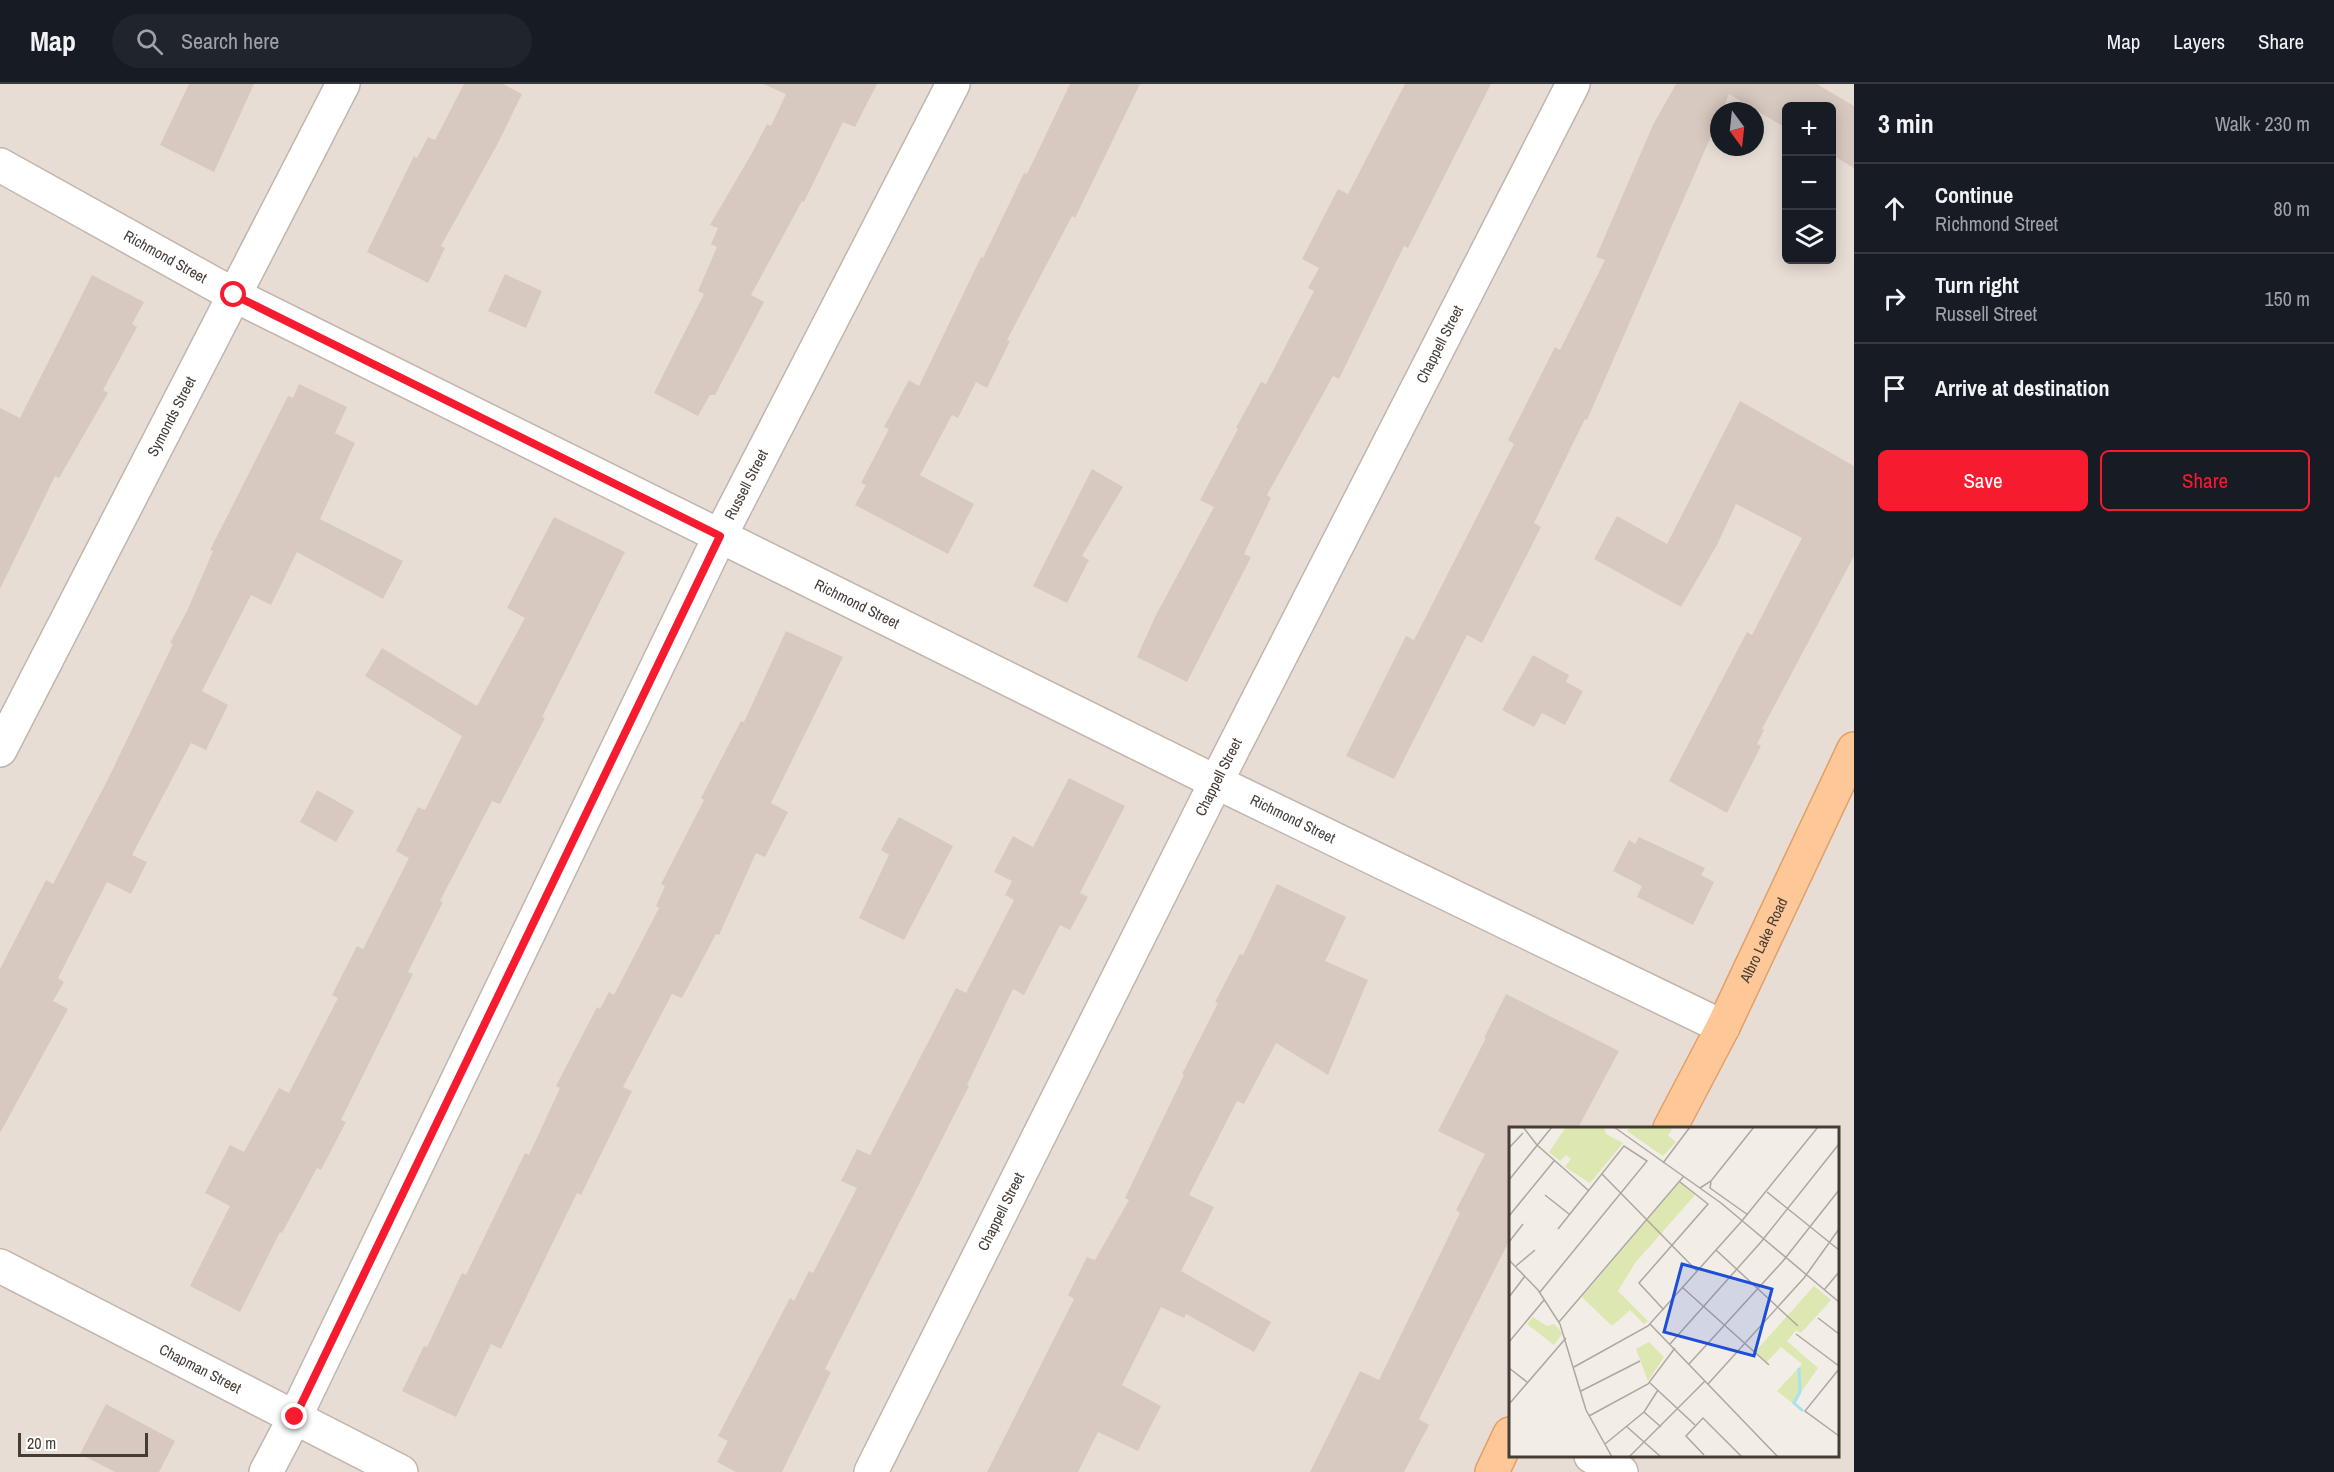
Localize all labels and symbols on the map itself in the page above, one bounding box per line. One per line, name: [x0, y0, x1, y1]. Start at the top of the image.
north arrow: [1710, 102, 1764, 156]
street label: Richmond Street: [120, 225, 211, 288]
route start: [220, 281, 246, 307]
street label: Chappell Street: [1411, 301, 1468, 387]
street label: Symonds Street: [142, 372, 201, 460]
street label: Russell Street: [719, 445, 773, 523]
street label: Richmond Street: [811, 574, 904, 634]
street label: Chappell Street: [1190, 734, 1247, 819]
street label: Richmond Street: [1247, 789, 1340, 848]
street label: Albro Lake Road: [1734, 894, 1792, 987]
inset map: [1509, 1127, 1839, 1457]
street label: Chappell Street: [972, 1168, 1029, 1254]
street label: Chapman Street: [156, 1339, 246, 1398]
route end: [281, 1403, 307, 1429]
scale bar: [18, 1430, 148, 1458]

